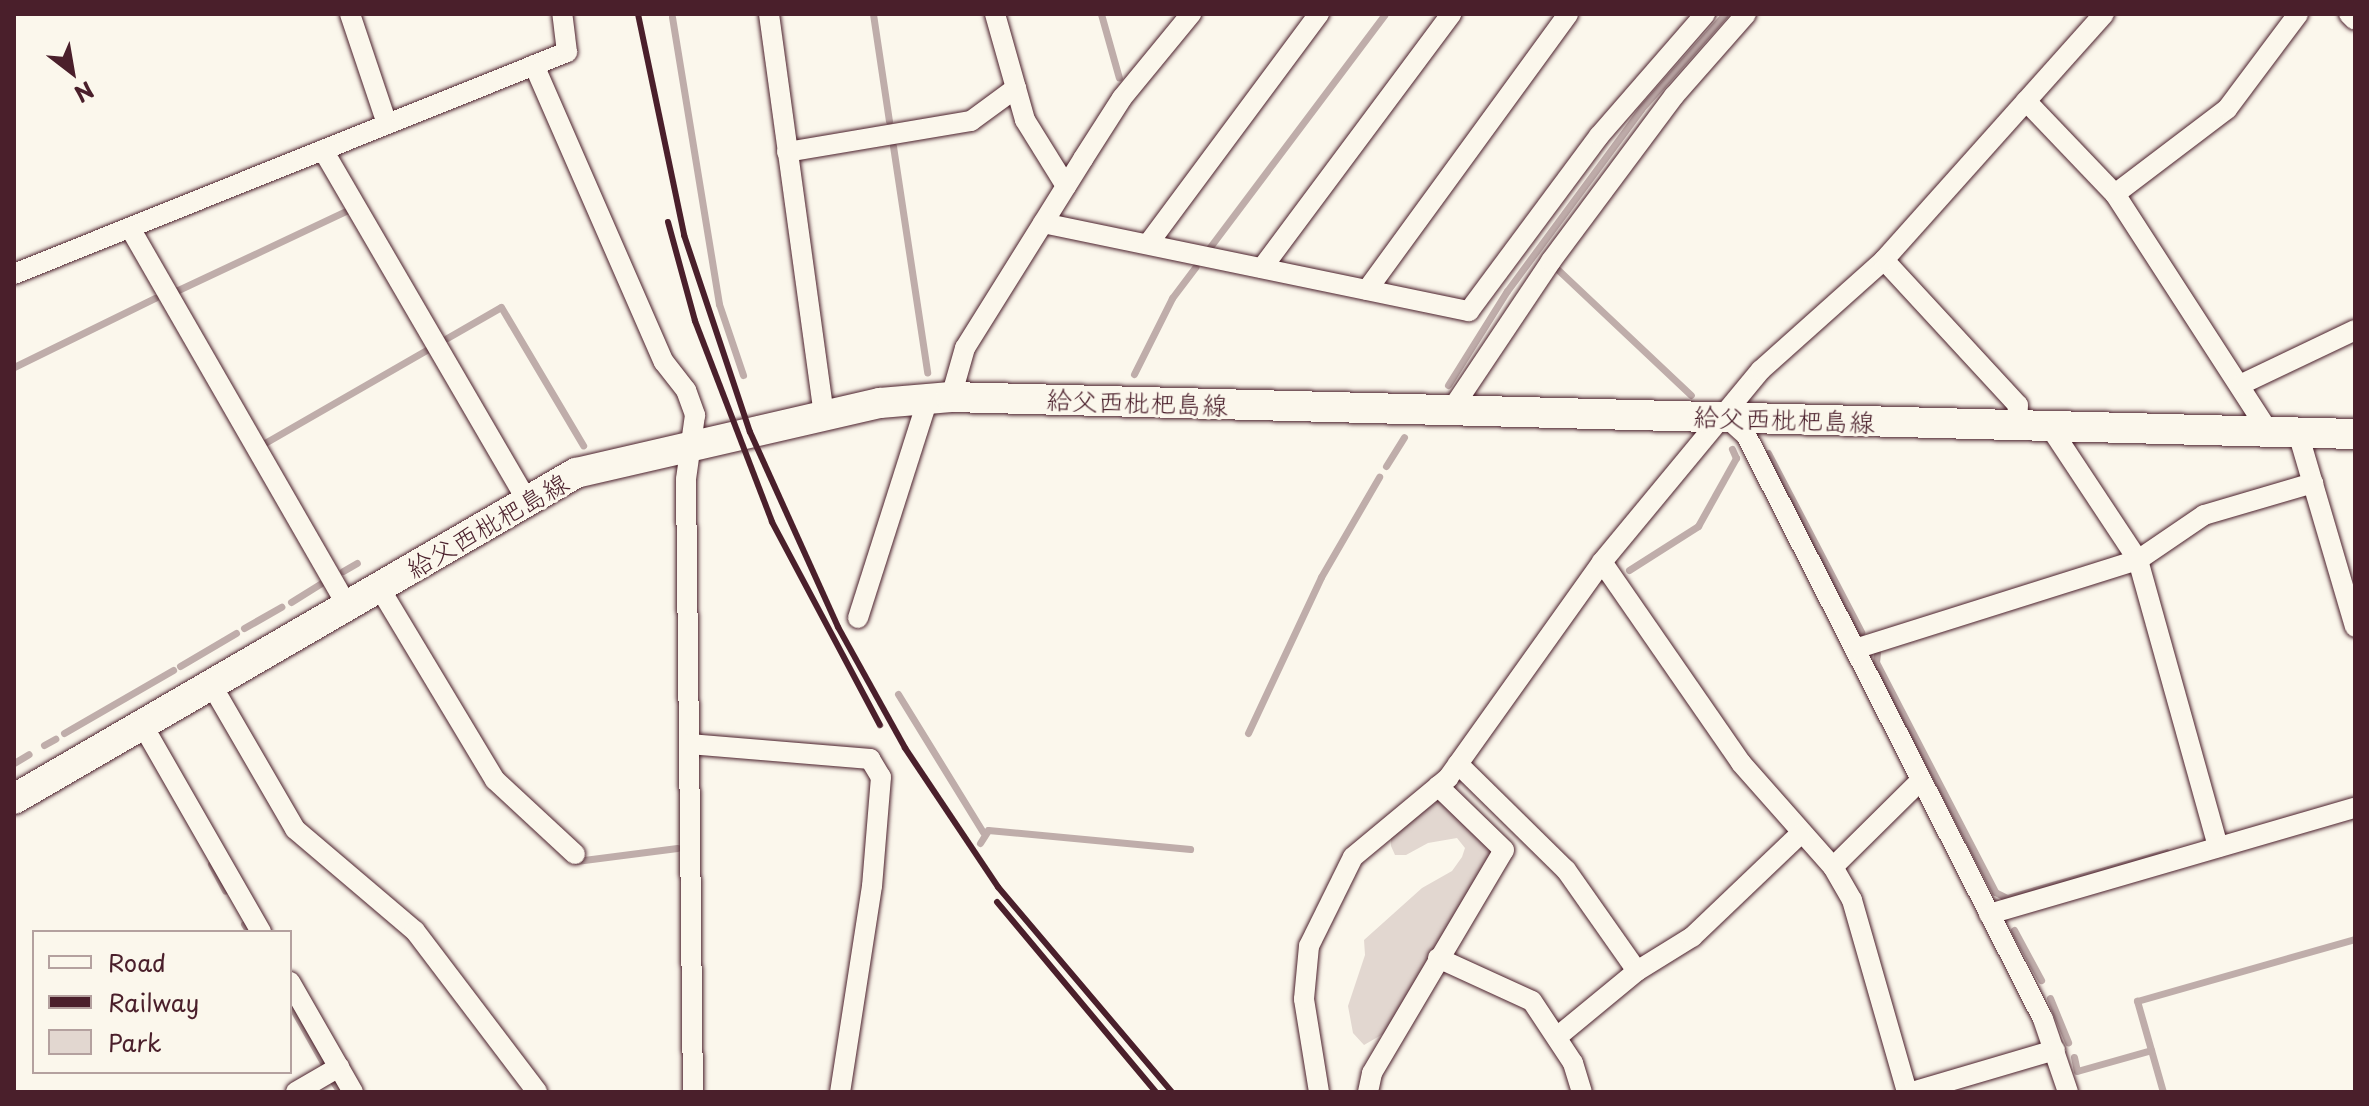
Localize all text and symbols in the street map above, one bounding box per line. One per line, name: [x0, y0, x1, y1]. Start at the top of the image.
north arrow: [32, 32, 112, 112]
text: N: [69, 74, 101, 112]
street label: 給父西枇杷島線: [1046, 383, 1228, 421]
street label: 給父西枇杷島線: [1693, 400, 1875, 438]
street label: 給父西枇杷島線: [400, 466, 574, 584]
legend: [32, 930, 292, 1074]
text: Road: [108, 944, 166, 980]
text: Railway: [108, 984, 199, 1020]
text: Park: [108, 1024, 162, 1060]

